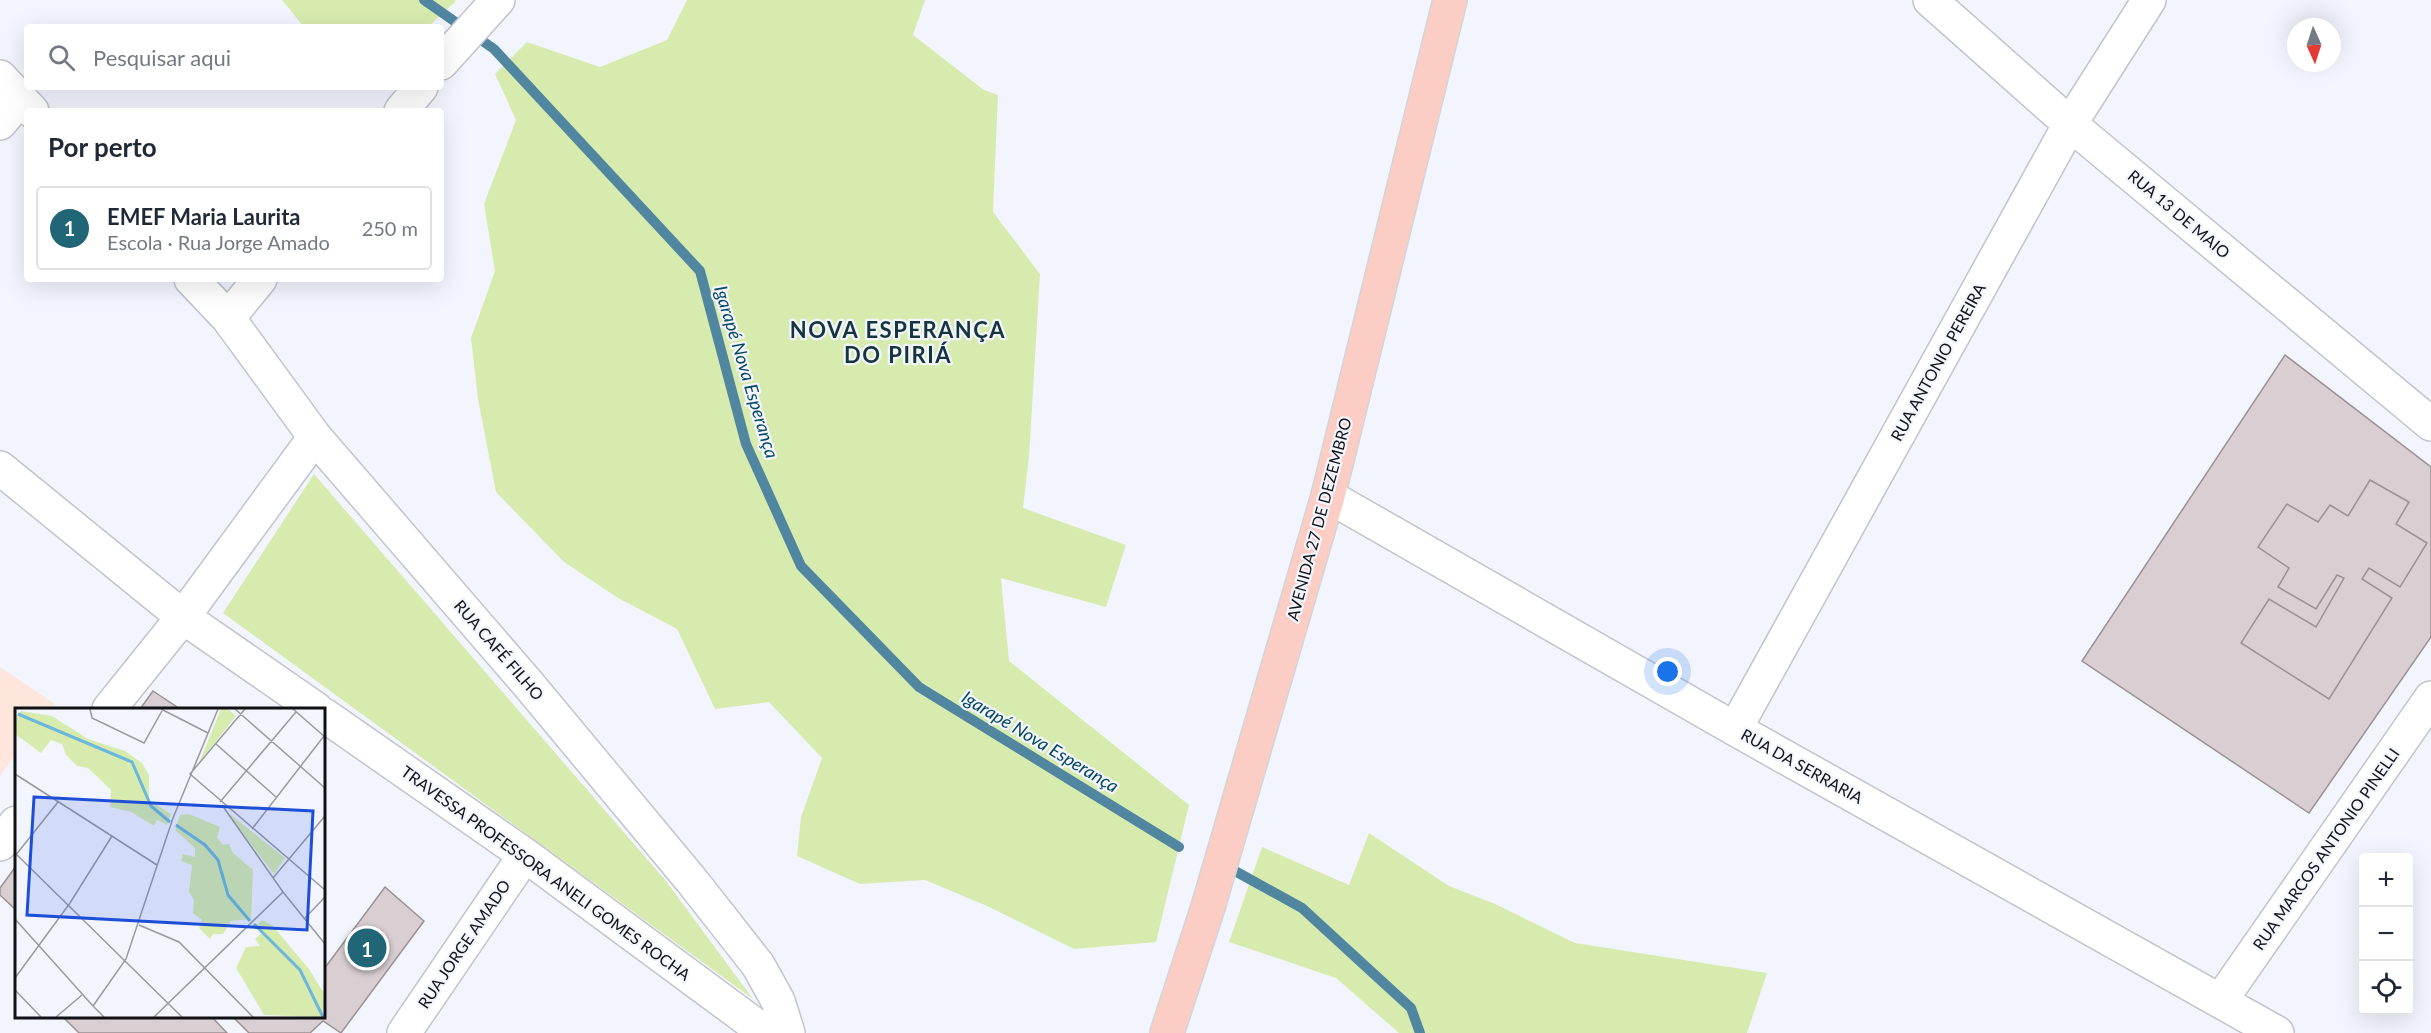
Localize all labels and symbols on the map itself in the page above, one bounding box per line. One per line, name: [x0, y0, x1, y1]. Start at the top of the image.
north arrow: [2287, 18, 2341, 72]
street label: RUA 13 DE MAIO: [2125, 166, 2234, 262]
street label: RUA ANTONIO PEREIRA: [1886, 280, 1989, 444]
water label: Igarapé Nova Esperança: [710, 283, 784, 461]
district label: NOVA ESPERANÇA DO PIRIÁ: [790, 316, 1006, 368]
street label: AVENIDA 27 DE DEZEMBRO: [1282, 415, 1355, 622]
street label: RUA CAFÉ FILHO: [451, 596, 548, 704]
your location: [1653, 657, 1682, 686]
water label: Igarapé Nova Esperança: [958, 686, 1123, 797]
inset map: [15, 708, 326, 1018]
street label: RUA DA SERRARIA: [1738, 724, 1867, 807]
street label: RUA MARCOS ANTONIO PINELLI: [2248, 744, 2403, 953]
street label: TRAVESSA PROFESSORA ANELI GOMES ROCHA: [398, 761, 695, 984]
street label: RUA JORGE AMADO: [414, 876, 514, 1012]
pin: 1: [348, 926, 386, 970]

